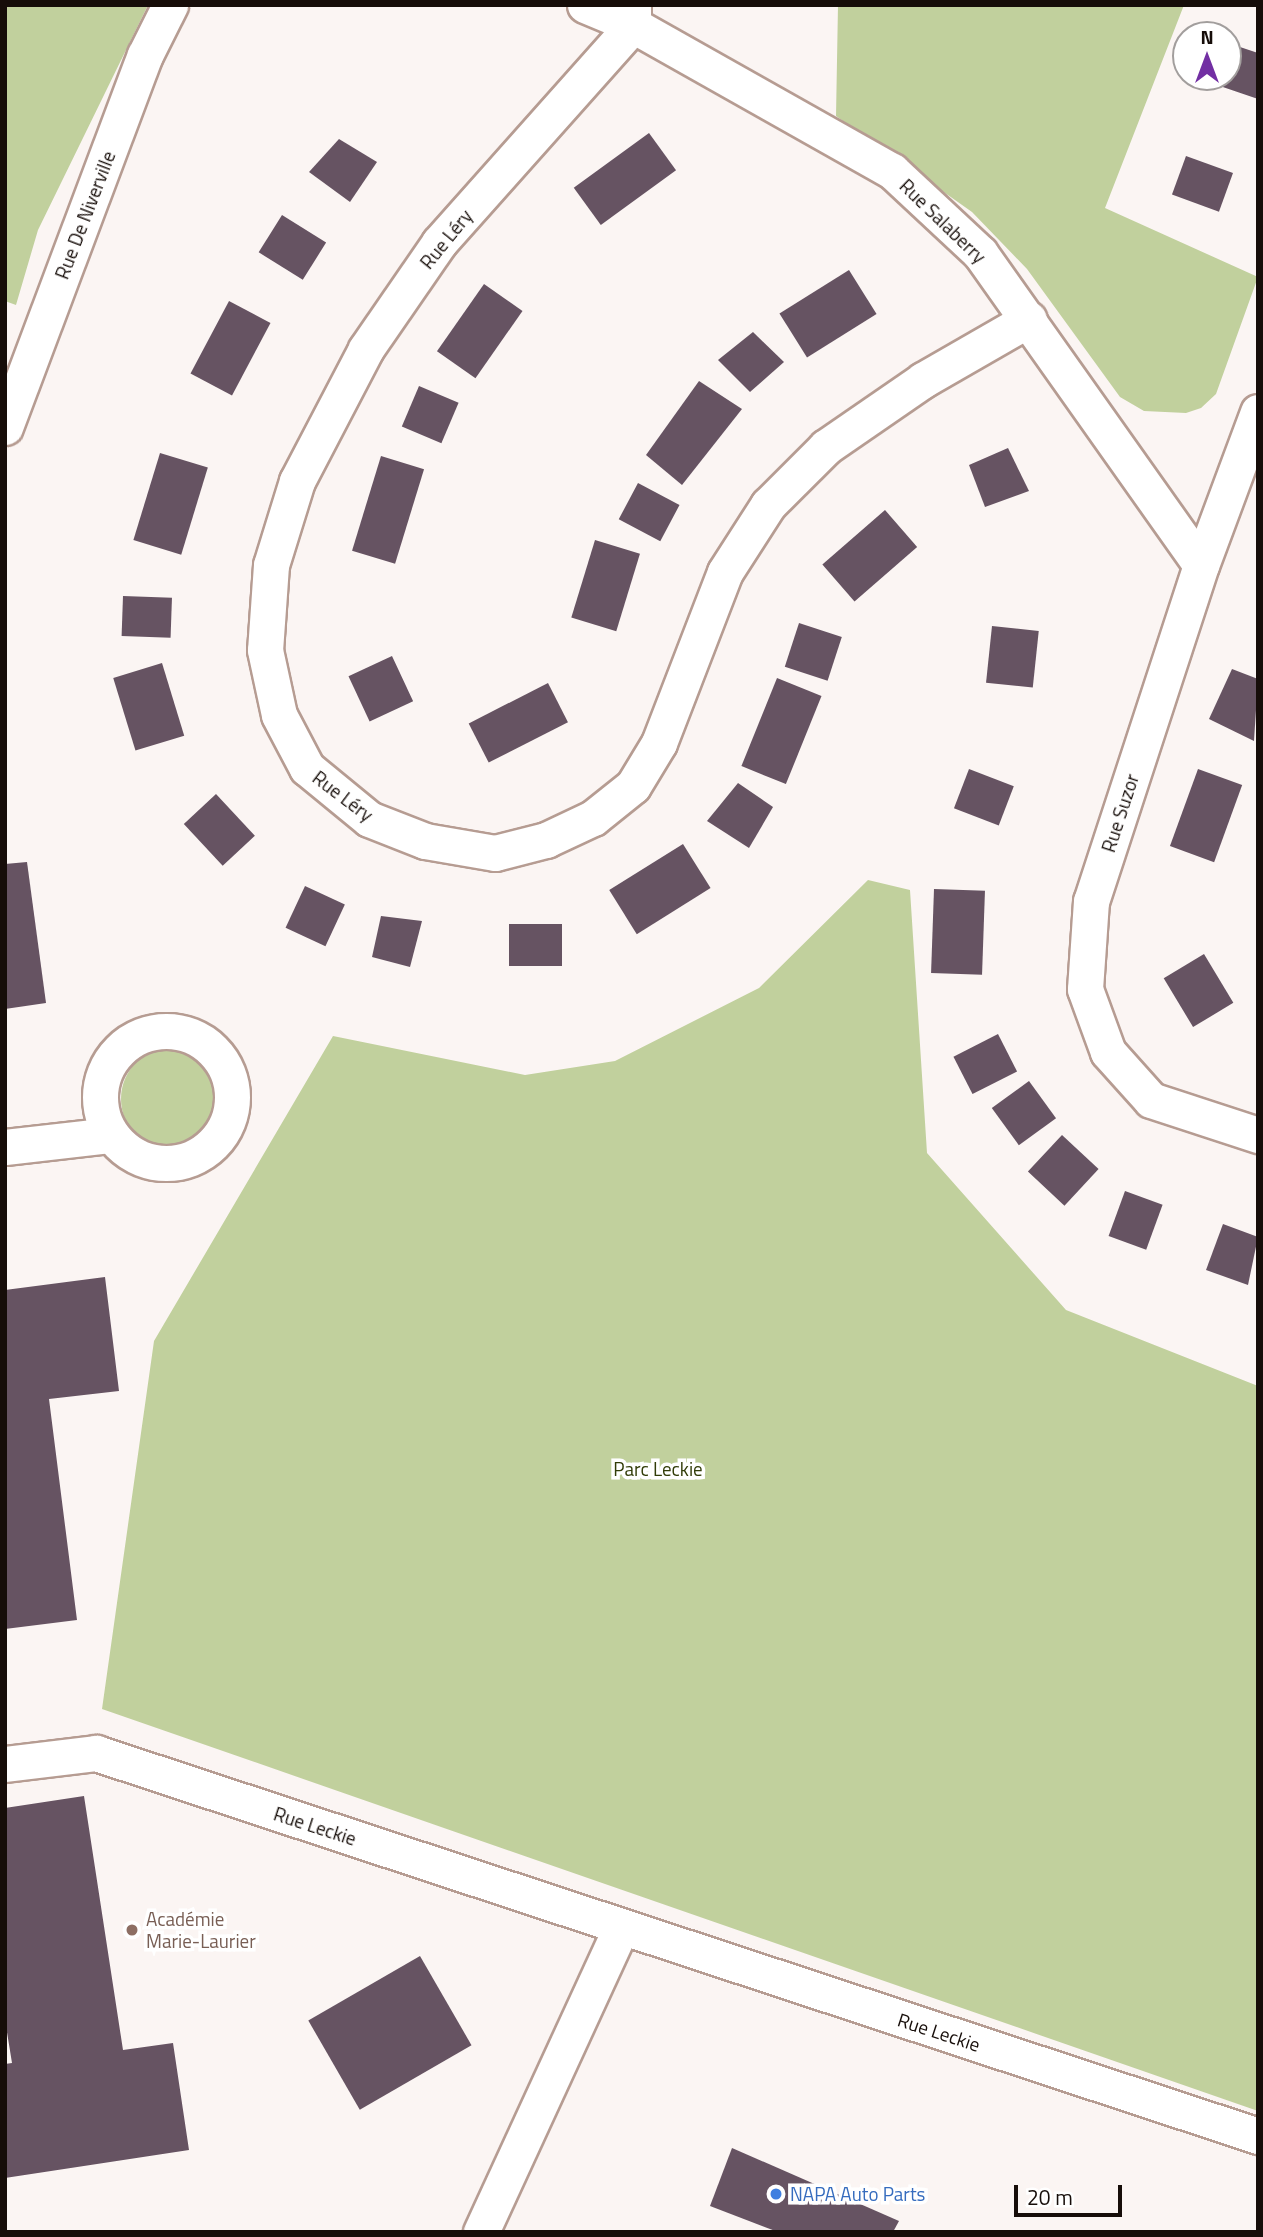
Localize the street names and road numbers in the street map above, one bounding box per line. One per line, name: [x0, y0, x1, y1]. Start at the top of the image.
street label: Rue De Niverville: [50, 148, 120, 282]
street label: Rue Salaberry: [895, 174, 991, 268]
street label: Rue Léry: [415, 205, 477, 273]
street label: Rue Léry: [308, 766, 378, 826]
street label: Rue Suzor: [1097, 771, 1143, 855]
street label: Rue Leckie: [271, 1802, 359, 1850]
street label: Rue Leckie: [895, 2008, 983, 2056]

